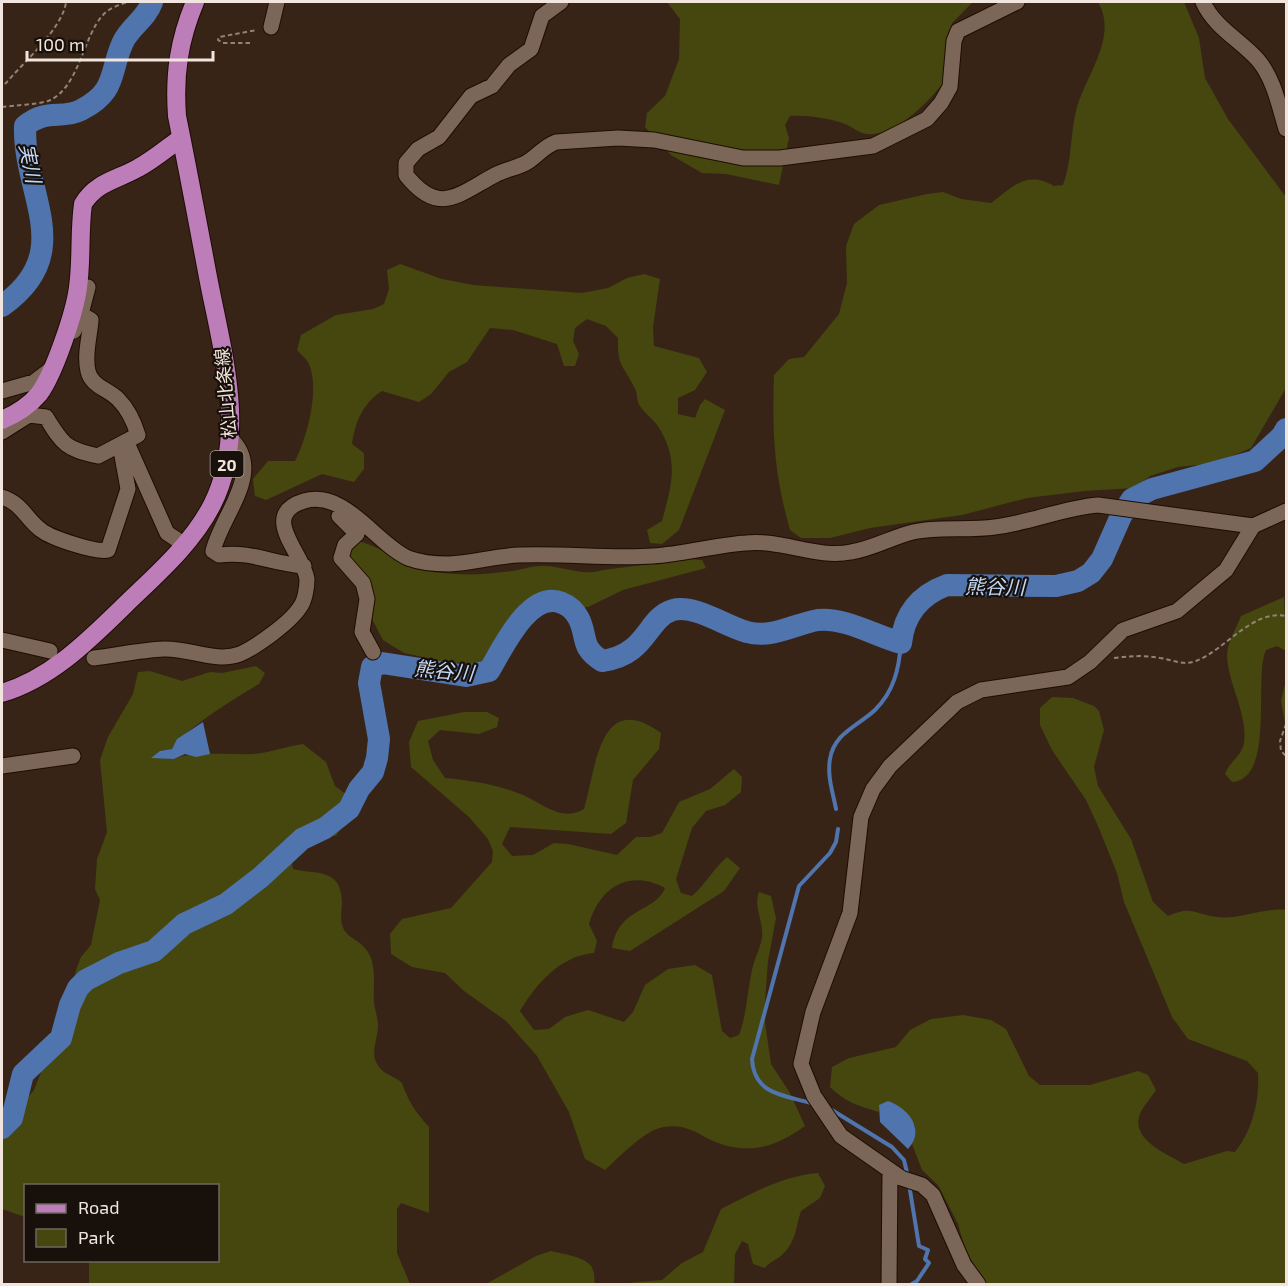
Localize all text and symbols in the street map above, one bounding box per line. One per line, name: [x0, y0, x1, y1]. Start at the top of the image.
scale bar: [27, 24, 213, 62]
text: 100 m: [36, 33, 85, 55]
water label: 実川: [15, 141, 47, 187]
street label: 松山北条線: [210, 347, 240, 439]
road number: 20: [210, 451, 244, 477]
water label: 熊谷川: [965, 573, 1027, 599]
water label: 熊谷川: [413, 655, 477, 685]
legend: [24, 1184, 219, 1262]
text: Road: [78, 1196, 119, 1218]
text: Park: [78, 1226, 115, 1248]

